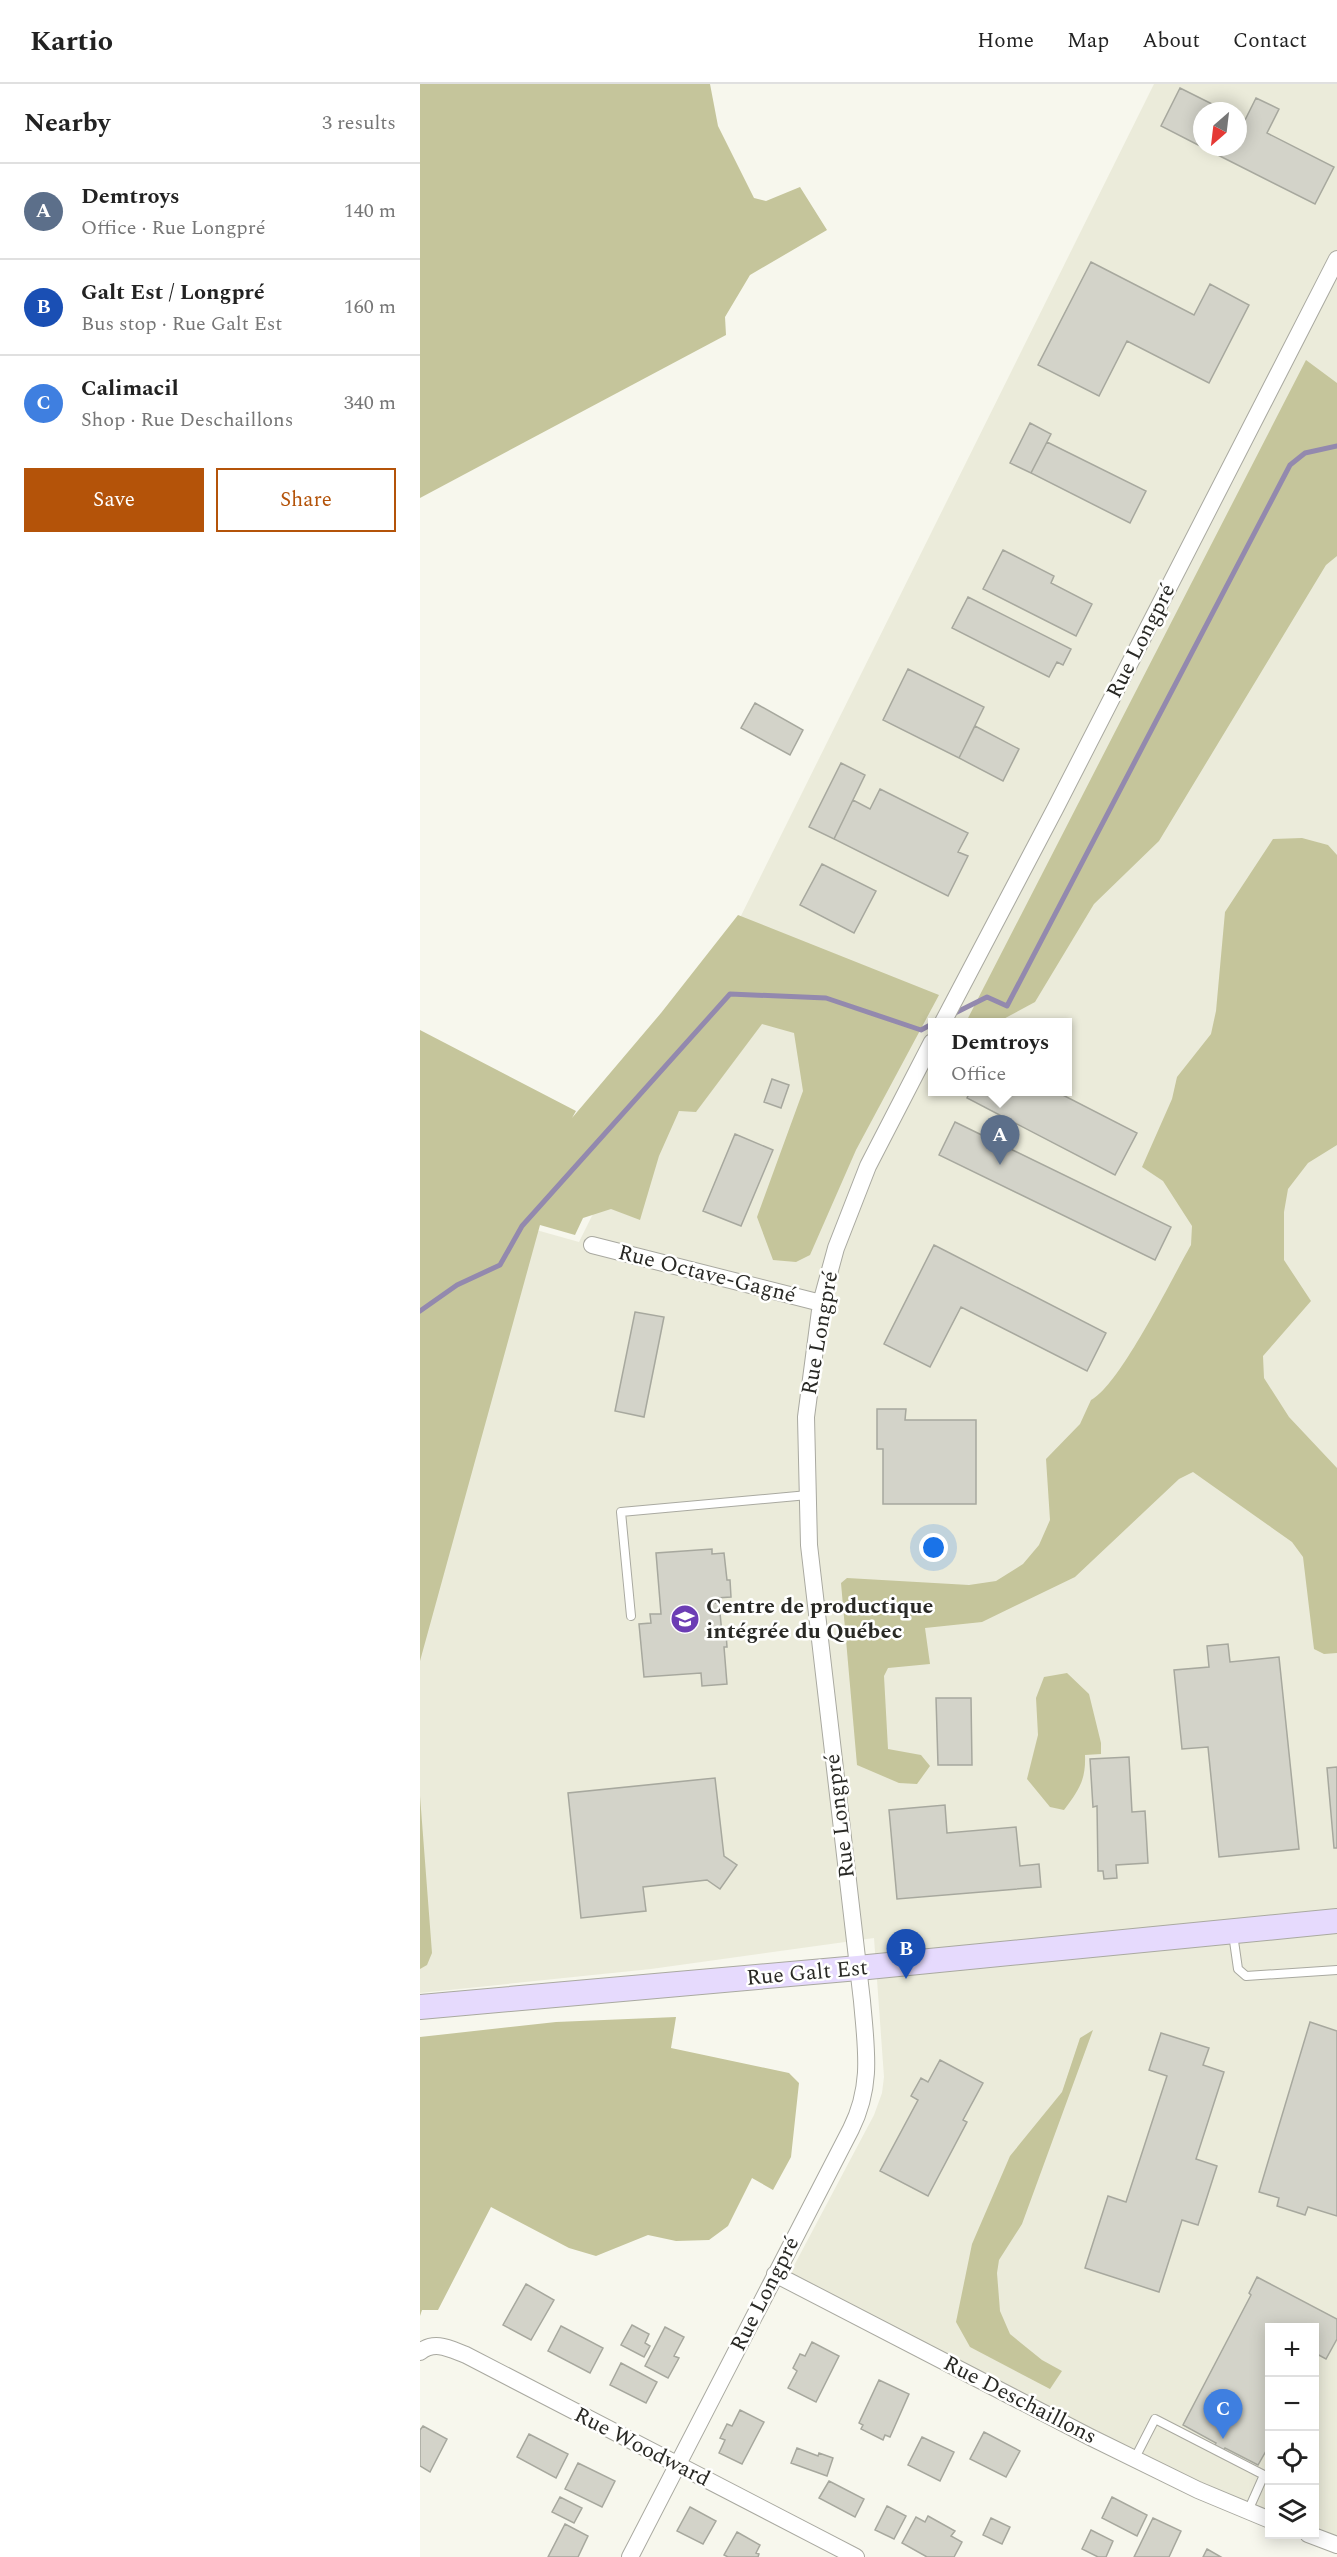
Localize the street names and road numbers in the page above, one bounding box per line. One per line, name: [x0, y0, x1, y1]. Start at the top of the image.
street label: Rue Longpré: [1098, 578, 1184, 704]
street label: Rue Octave-Gagné: [615, 1236, 799, 1312]
street label: Rue Longpré: [793, 1268, 847, 1398]
street label: Rue Longpré: [816, 1752, 864, 1880]
street label: Rue Galt Est: [745, 1951, 869, 1995]
street label: Rue Longpré: [722, 2231, 808, 2357]
street label: Rue Deschaillons: [938, 2347, 1102, 2453]
street label: Rue Woodward: [568, 2399, 716, 2495]

